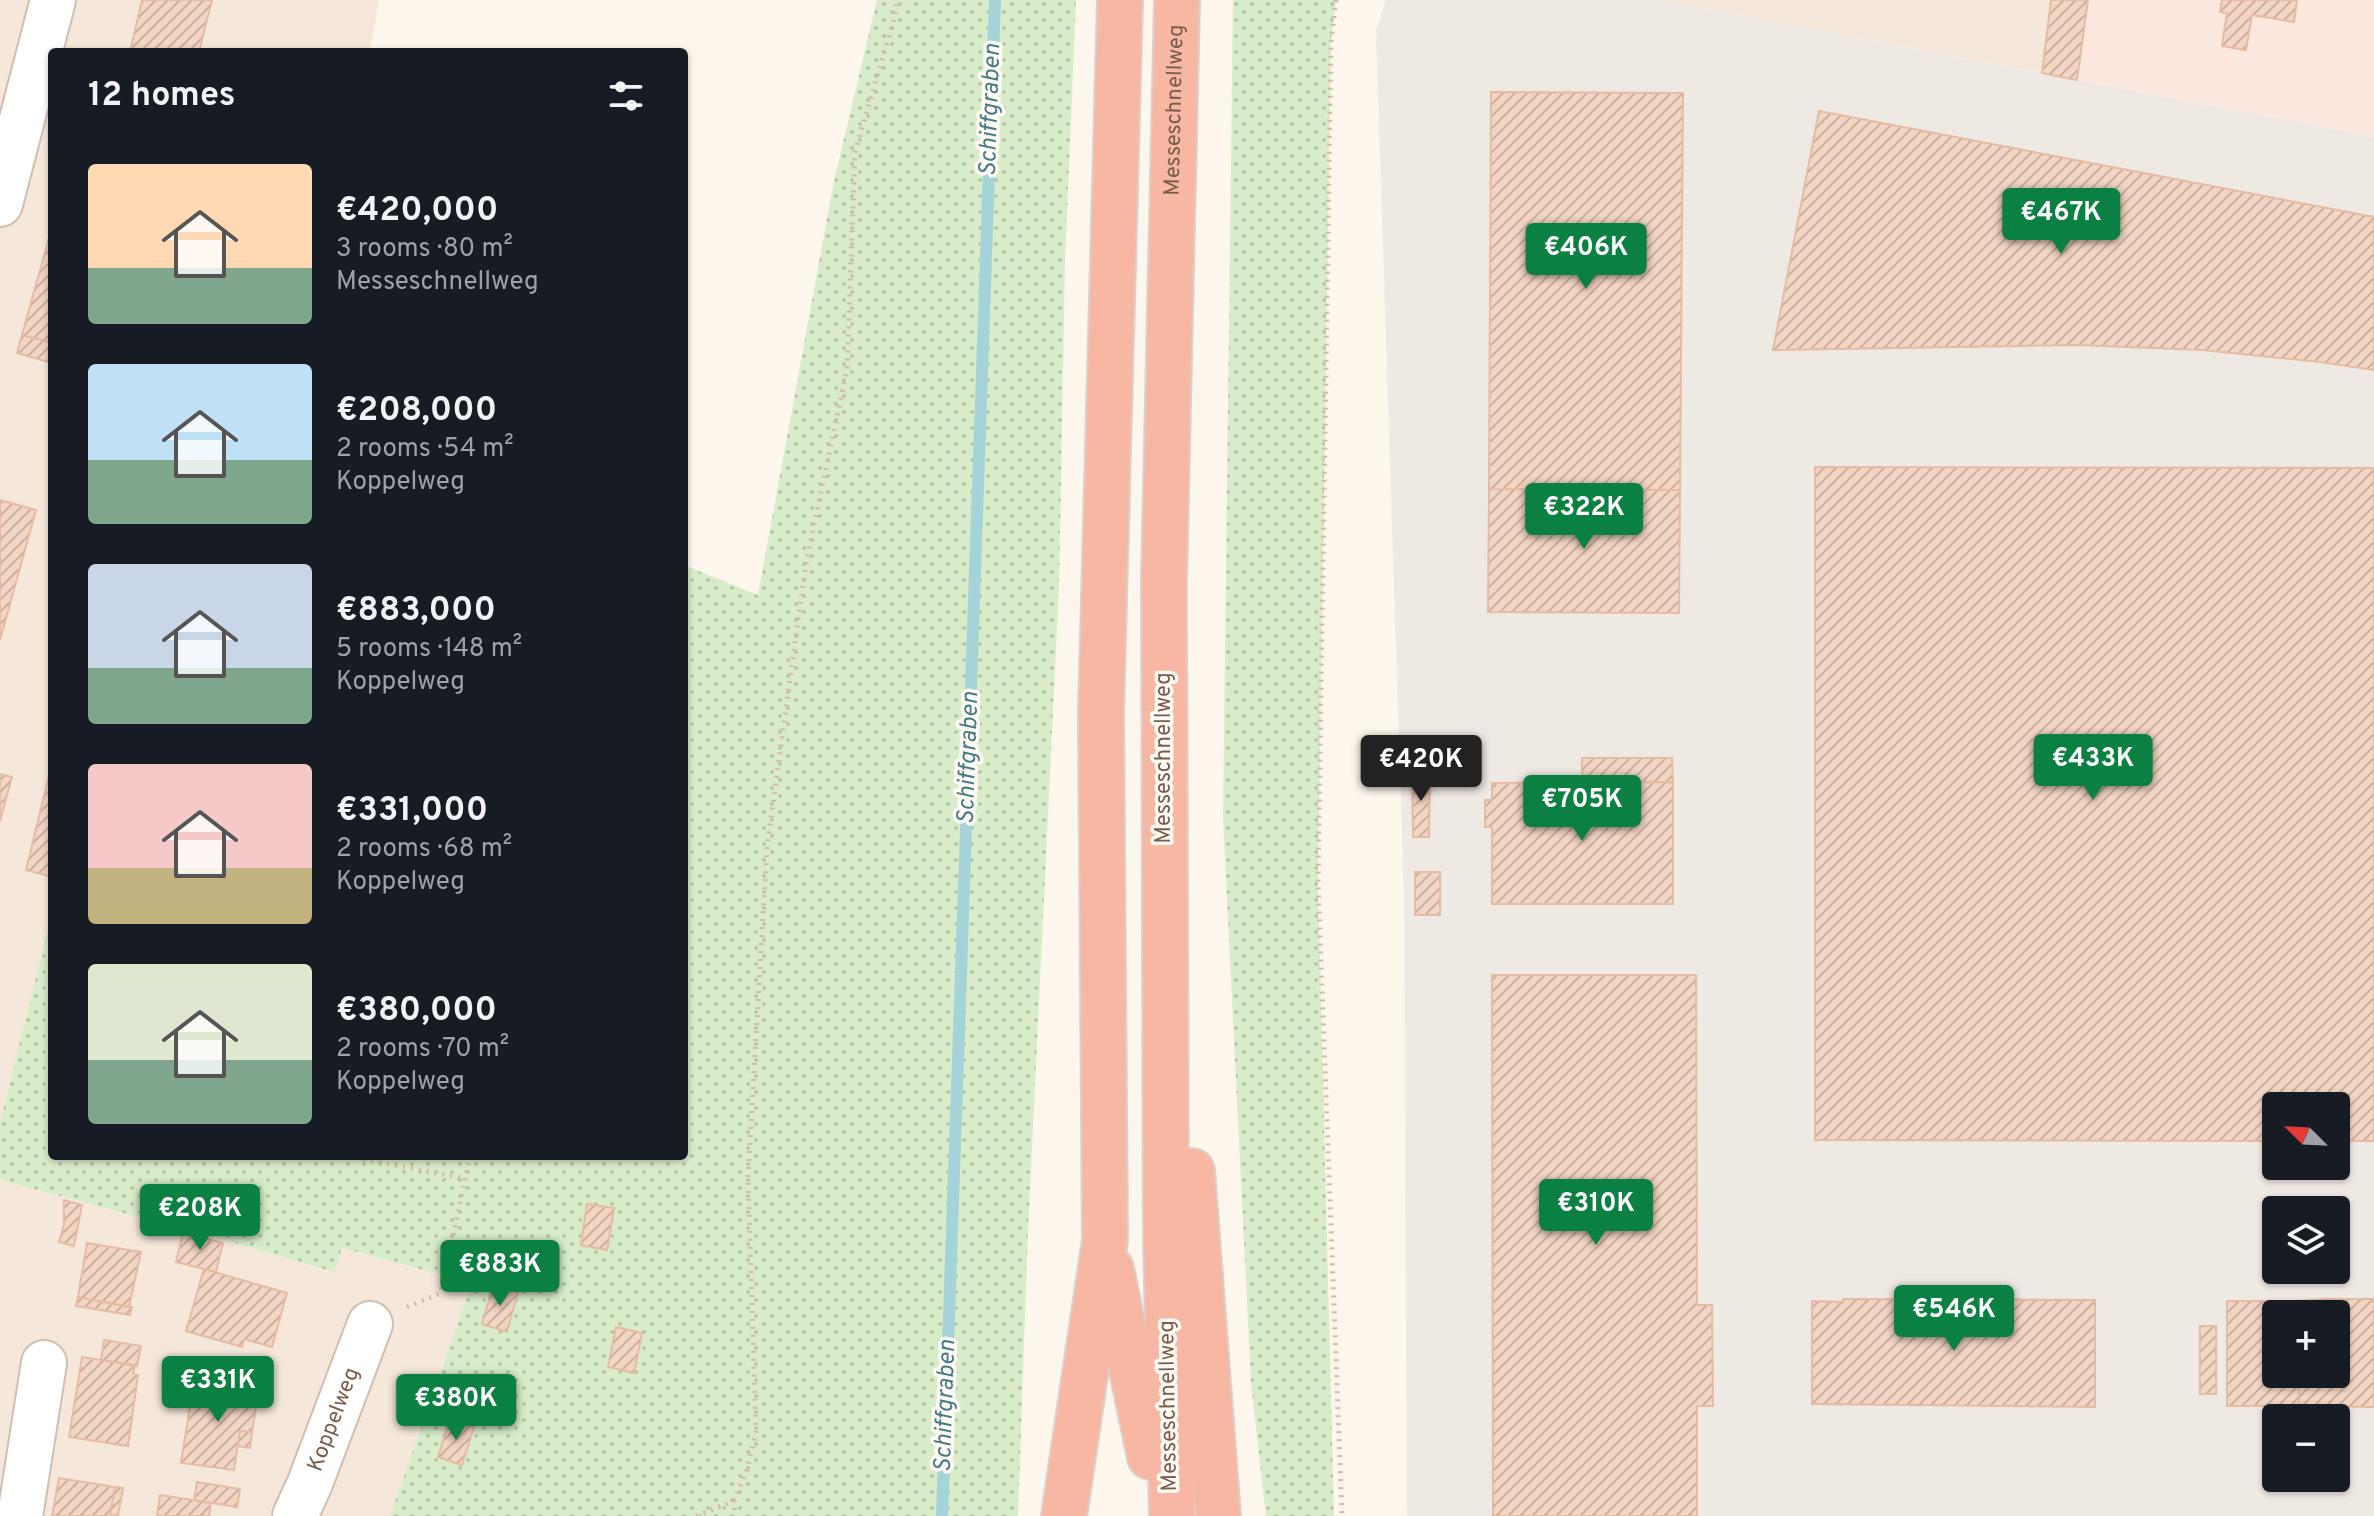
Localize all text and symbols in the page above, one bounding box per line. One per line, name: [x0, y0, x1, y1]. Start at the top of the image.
street label: Messeschnellweg: [1159, 24, 1190, 196]
water label: Schiffgraben: [974, 43, 1008, 177]
icon: filters: [604, 74, 648, 118]
text: 12 homes: [88, 75, 235, 118]
pin: €467K: [2005, 188, 2117, 256]
text: €420,000: [336, 190, 498, 233]
icon: home: [152, 196, 248, 292]
text: €467K: [2020, 197, 2102, 230]
pin: €406K: [1530, 223, 1642, 291]
text: €406K: [1544, 232, 1628, 265]
text: 3 rooms · 80 m²: [336, 233, 513, 266]
text: Messeschnellweg: [336, 266, 539, 299]
text: €208,000: [336, 390, 497, 433]
icon: home: [152, 396, 248, 492]
text: 2 rooms · 54 m²: [336, 433, 514, 466]
text: Koppelweg: [336, 466, 465, 499]
pin: €322K: [1528, 483, 1640, 551]
text: €322K: [1543, 492, 1625, 525]
text: €883,000: [336, 590, 496, 633]
icon: home: [152, 596, 248, 692]
text: 5 rooms · 148 m²: [336, 633, 522, 666]
text: Koppelweg: [336, 666, 465, 699]
street label: Messeschnellweg: [1151, 672, 1178, 844]
water label: Schiffgraben: [952, 691, 986, 825]
pin: €433K: [2037, 734, 2149, 802]
pin: €420K: [1365, 735, 1477, 803]
text: €433K: [2052, 743, 2134, 776]
text: €420K: [1379, 744, 1463, 777]
pin: €705K: [1526, 775, 1638, 843]
text: €705K: [1541, 784, 1623, 817]
text: €331,000: [336, 790, 488, 833]
icon: home: [152, 796, 248, 892]
text: 2 rooms · 68 m²: [336, 833, 512, 866]
text: Koppelweg: [336, 866, 465, 899]
text: €380,000: [336, 990, 497, 1033]
icon: home: [152, 996, 248, 1092]
text: 2 rooms · 70 m²: [336, 1033, 509, 1066]
text: Koppelweg: [336, 1066, 465, 1099]
north arrow: [2262, 1092, 2350, 1180]
map controls: [2262, 1092, 2350, 1492]
pin: €310K: [1540, 1179, 1652, 1247]
pin: €208K: [144, 1184, 256, 1252]
text: €310K: [1557, 1188, 1635, 1221]
text: €208K: [158, 1193, 242, 1226]
button: layers: [2262, 1196, 2350, 1284]
pin: €883K: [444, 1240, 556, 1308]
text: €883K: [458, 1249, 542, 1282]
pin: €546K: [1898, 1285, 2010, 1353]
text: €546K: [1912, 1294, 1996, 1327]
button: +: [2262, 1300, 2350, 1388]
street label: Messeschnellweg: [1154, 1320, 1184, 1492]
water label: Schiffgraben: [929, 1339, 963, 1473]
pin: €331K: [162, 1356, 274, 1424]
street label: Koppelweg: [302, 1364, 366, 1475]
text: €331K: [180, 1365, 256, 1398]
pin: €380K: [400, 1374, 512, 1442]
text: €380K: [414, 1383, 498, 1416]
button: −: [2262, 1404, 2350, 1492]

